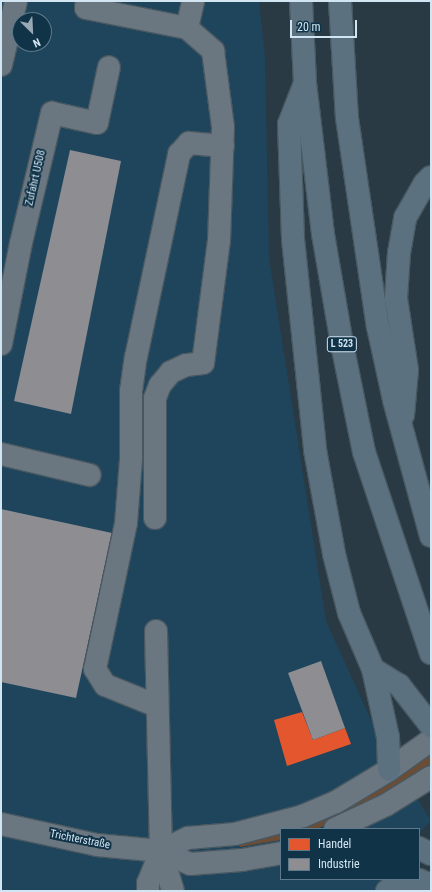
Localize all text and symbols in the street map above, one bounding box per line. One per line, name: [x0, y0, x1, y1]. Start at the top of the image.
north arrow: [12, 12, 52, 52]
scale bar: [292, 12, 359, 38]
text: 20 m: [297, 20, 321, 34]
text: N: [31, 35, 42, 50]
street label: Zufahrt U508: [23, 149, 49, 207]
road number: L 523: [326, 336, 358, 352]
street label: Trichterstraße: [49, 828, 111, 852]
legend: [280, 828, 420, 880]
text: Handel: [318, 837, 351, 851]
text: Industrie: [318, 857, 360, 871]

